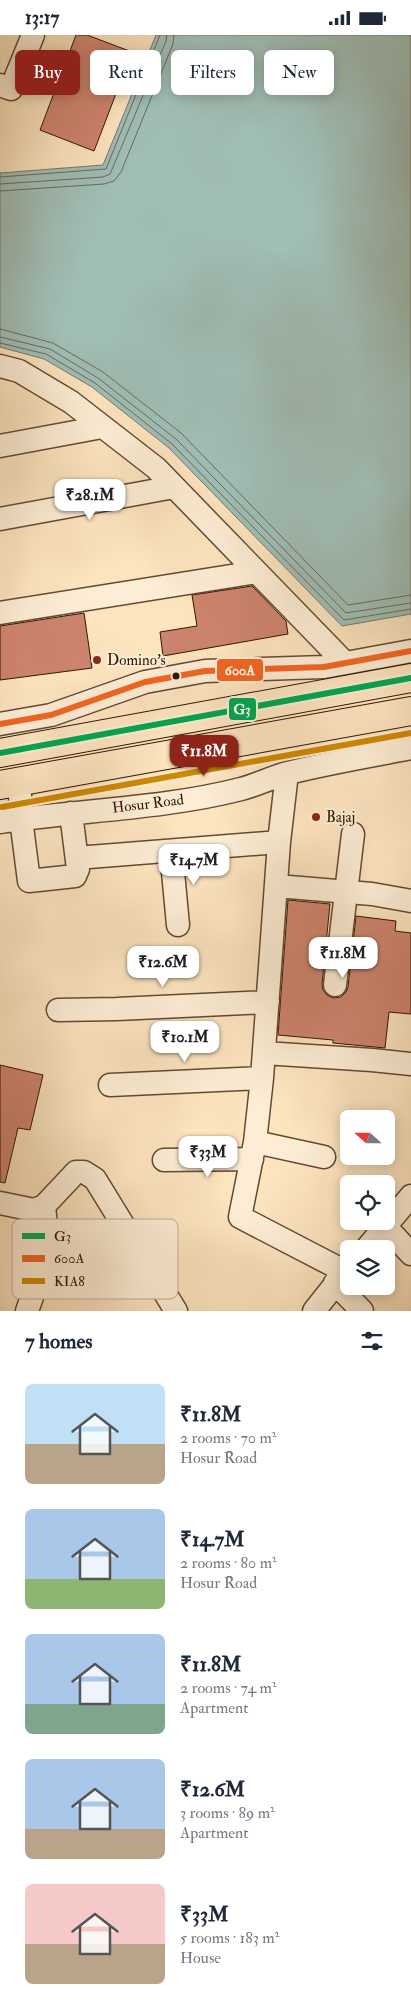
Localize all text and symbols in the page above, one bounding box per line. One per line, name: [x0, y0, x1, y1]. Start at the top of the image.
text: 13:17: [25, 6, 59, 30]
chip: Buy: [15, 50, 80, 95]
chip: Rent: [90, 50, 161, 95]
chip: Filters: [171, 50, 254, 95]
chip: New: [264, 50, 334, 95]
pin: ₹28.1M: [49, 479, 131, 521]
text: ₹28.1M: [65, 485, 115, 505]
place label: Domino's: [107, 651, 166, 670]
marker: Domino's: [91, 654, 103, 666]
line badge: 600A: [216, 658, 264, 682]
text: 600A: [225, 662, 255, 679]
unlabelled marker: [171, 671, 181, 681]
line badge: G3: [228, 697, 257, 721]
text: G3: [233, 701, 251, 718]
pin: ₹11.8M: [163, 735, 245, 777]
text: ₹11.8M: [181, 741, 227, 761]
street label: Hosur Road: [111, 790, 186, 818]
place label: Bajaj: [326, 808, 355, 827]
marker: Bajaj: [310, 811, 322, 823]
pin: ₹14.7M: [153, 843, 235, 886]
text: ₹14.7M: [169, 850, 219, 870]
pin: ₹11.8M: [302, 937, 384, 979]
text: ₹11.8M: [320, 943, 366, 963]
pin: ₹12.6M: [122, 945, 204, 988]
text: ₹12.6M: [138, 952, 188, 972]
pin: ₹10.1M: [144, 1021, 226, 1063]
text: ₹10.1M: [161, 1027, 209, 1047]
north arrow: [340, 1110, 395, 1165]
map controls: [340, 1110, 395, 1295]
pin: ₹33M: [178, 1135, 238, 1178]
text: ₹33M: [190, 1142, 226, 1162]
button: locate: [340, 1175, 395, 1230]
legend: [12, 1219, 178, 1299]
text: G3: [54, 1228, 71, 1245]
button: layers: [340, 1240, 395, 1295]
text: 600A: [54, 1250, 84, 1267]
text: KIA8: [54, 1273, 85, 1290]
icon: filters: [358, 1327, 386, 1355]
text: 7 homes: [25, 1328, 92, 1355]
text: ₹11.8M: [180, 1401, 241, 1428]
icon: home: [65, 1404, 125, 1464]
text: 2 rooms · 70 m²: [180, 1428, 276, 1448]
text: Hosur Road: [180, 1448, 257, 1468]
text: ₹14.7M: [180, 1526, 244, 1553]
icon: home: [65, 1529, 125, 1589]
text: 2 rooms · 80 m²: [180, 1553, 277, 1573]
text: Hosur Road: [180, 1573, 257, 1593]
text: ₹11.8M: [180, 1651, 241, 1678]
icon: home: [65, 1654, 125, 1714]
text: 2 rooms · 74 m²: [180, 1678, 276, 1698]
text: Apartment: [180, 1698, 248, 1718]
text: ₹12.6M: [180, 1776, 245, 1803]
icon: home: [65, 1779, 125, 1839]
text: 3 rooms · 89 m²: [180, 1803, 275, 1823]
text: Apartment: [180, 1823, 248, 1843]
text: ₹33M: [180, 1901, 228, 1928]
icon: home: [65, 1904, 125, 1964]
text: 5 rooms · 183 m²: [180, 1928, 279, 1948]
text: House: [180, 1948, 221, 1968]

